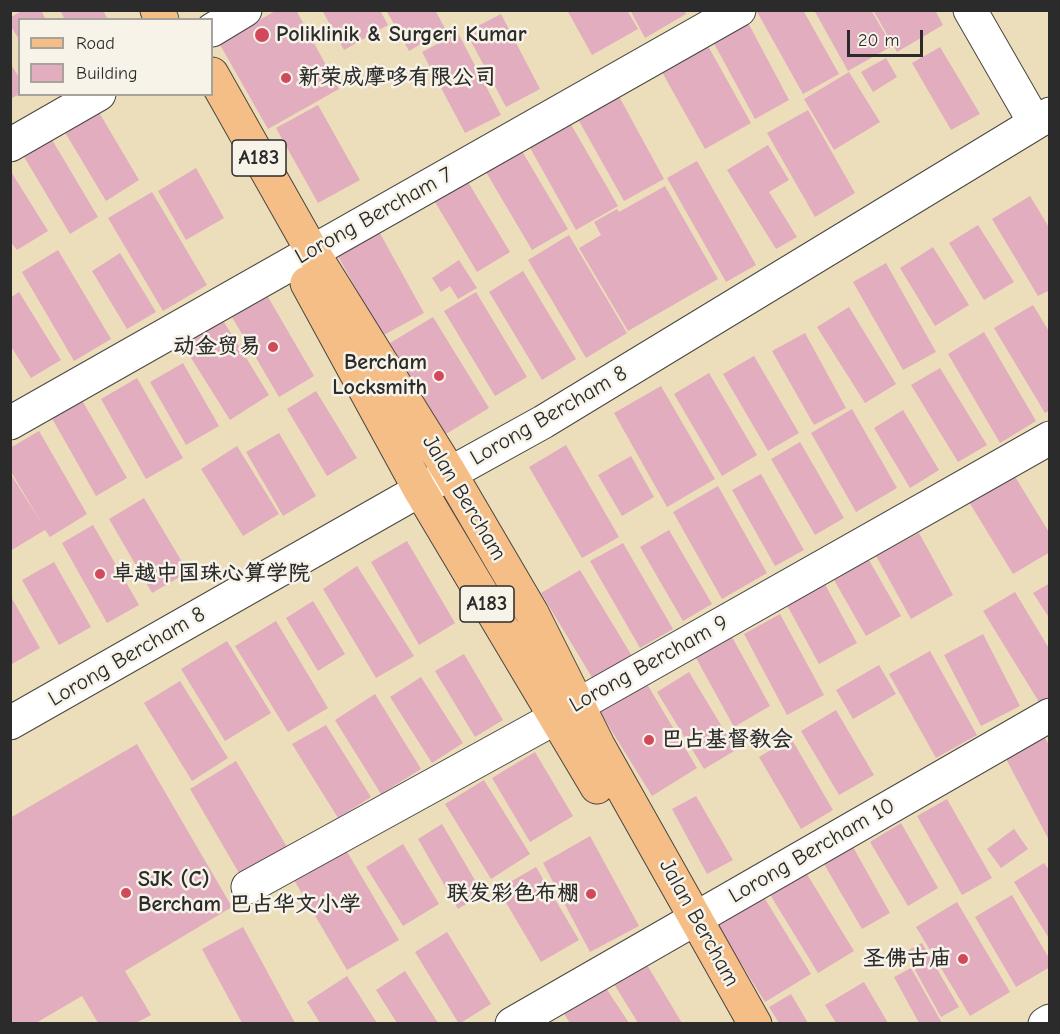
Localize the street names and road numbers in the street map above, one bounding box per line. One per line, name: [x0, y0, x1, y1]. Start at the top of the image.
road number: A183: [232, 140, 286, 176]
street label: Lorong Bercham 7: [291, 162, 457, 270]
street label: Lorong Bercham 8: [466, 360, 632, 472]
street label: Jalan Bercham: [416, 430, 512, 566]
road number: A183: [460, 586, 514, 622]
street label: Lorong Bercham 8: [44, 601, 210, 713]
street label: Lorong Bercham 9: [565, 610, 733, 718]
street label: Lorong Bercham 10: [724, 793, 900, 909]
street label: Jalan Bercham: [653, 855, 745, 991]

